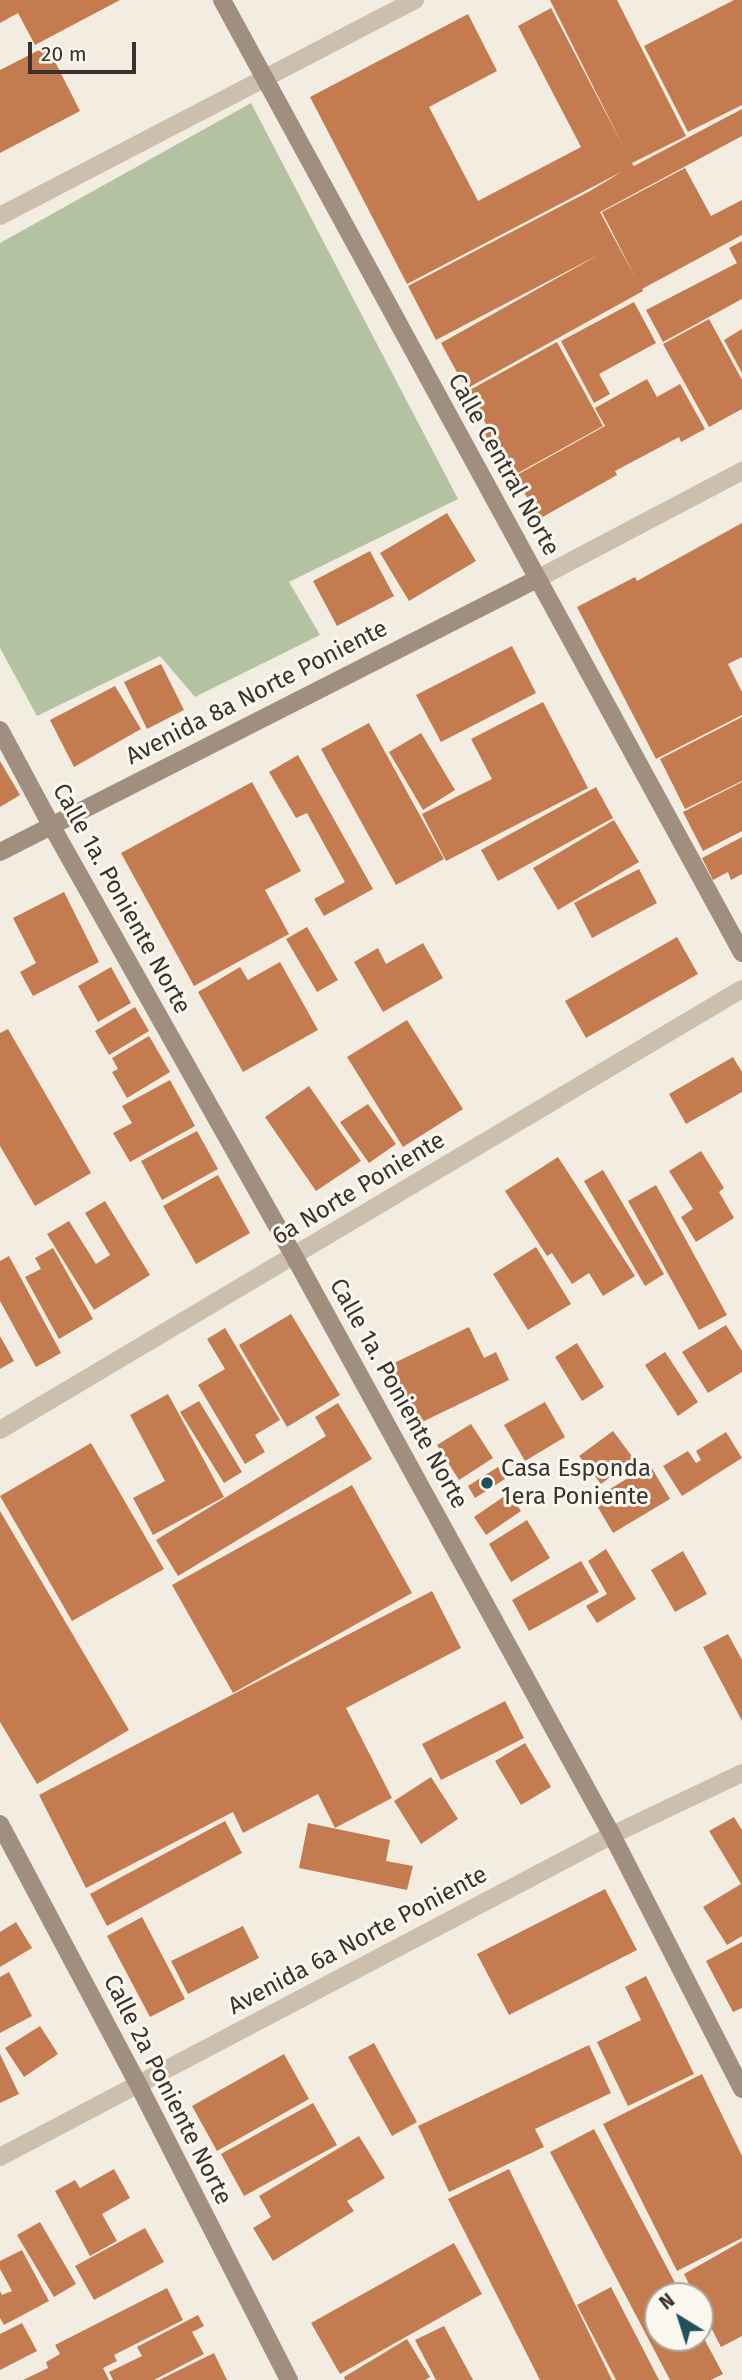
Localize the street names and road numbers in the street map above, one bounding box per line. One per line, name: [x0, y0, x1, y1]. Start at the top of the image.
street label: Calle Central Norte: [441, 369, 565, 561]
street label: Avenida 8a Norte Poniente: [121, 614, 393, 772]
street label: Calle 1a. Poniente Norte: [46, 779, 196, 1019]
street label: 6a Norte Poniente: [267, 1126, 451, 1252]
street label: Calle 1a. Poniente Norte: [323, 1274, 473, 1514]
street label: Avenida 6a Norte Poniente: [223, 1860, 493, 2022]
street label: Calle 2a Poniente Norte: [96, 1970, 238, 2210]

